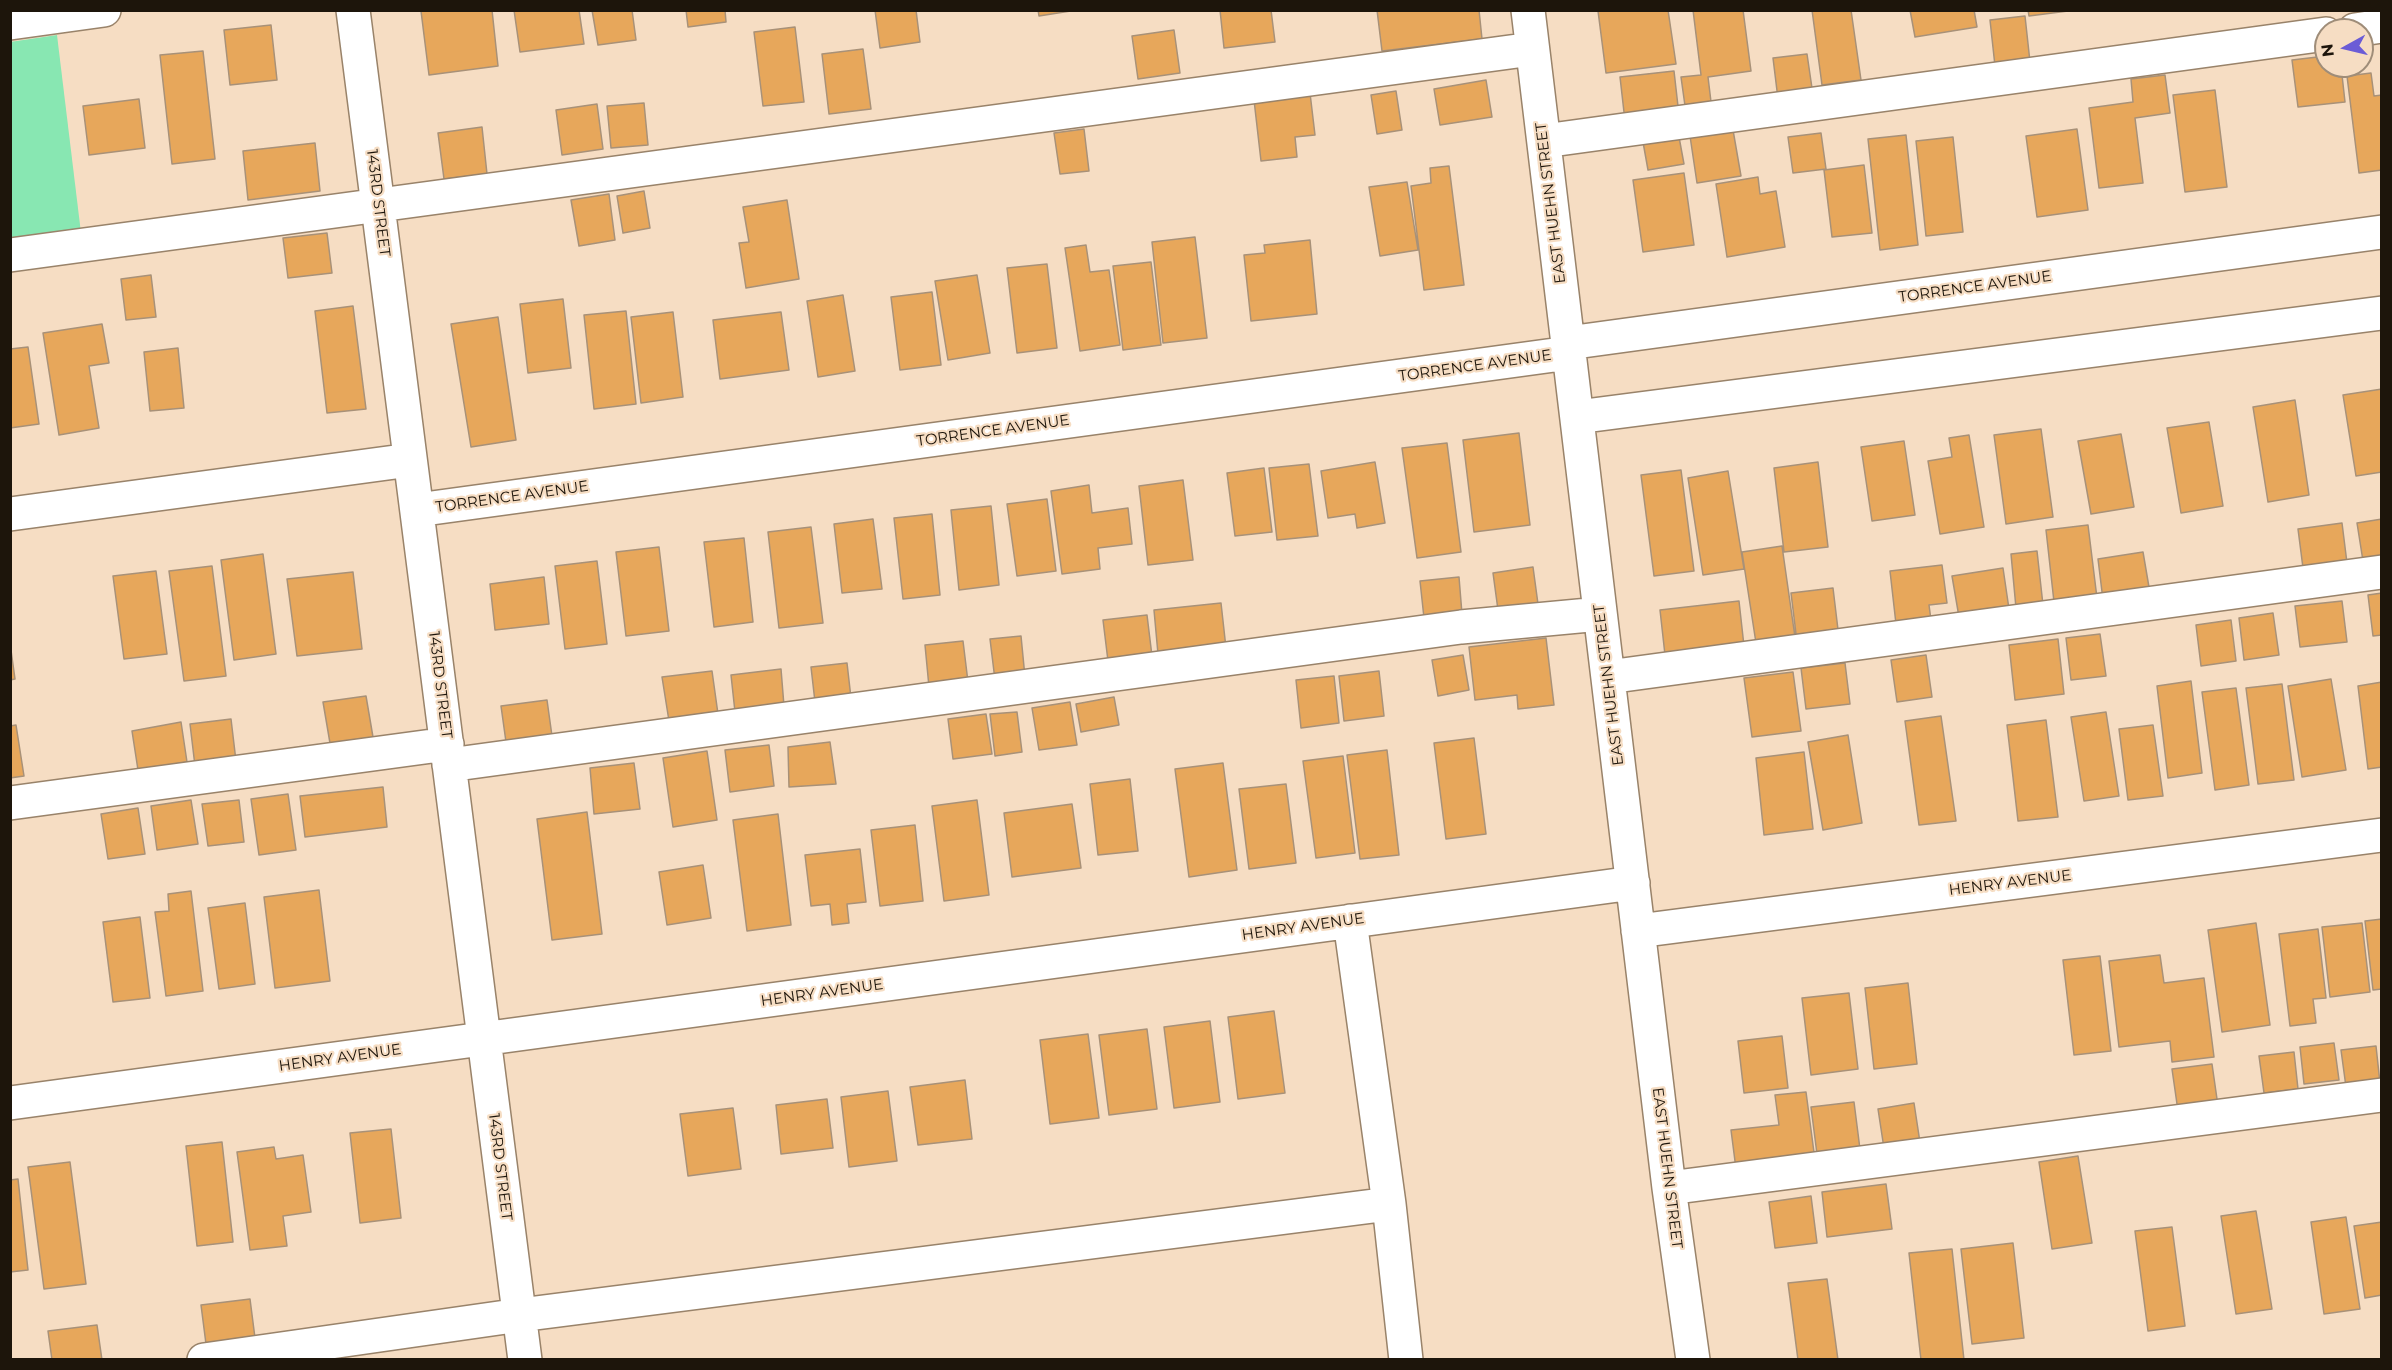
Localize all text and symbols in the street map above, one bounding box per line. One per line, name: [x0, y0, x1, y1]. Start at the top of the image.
north arrow: [2314, 18, 2374, 78]
text: N: [2317, 43, 2338, 58]
street label: EAST HUEHN STREET: [1532, 121, 1570, 285]
street label: 143RD STREET: [362, 148, 394, 258]
street label: TORRENCE AVENUE: [1897, 267, 2053, 307]
street label: TORRENCE AVENUE: [1397, 346, 1553, 386]
street label: TORRENCE AVENUE: [915, 411, 1071, 451]
street label: TORRENCE AVENUE: [434, 477, 590, 517]
street label: EAST HUEHN STREET: [1590, 603, 1628, 767]
street label: 143RD STREET: [424, 630, 456, 740]
street label: HENRY AVENUE: [1948, 867, 2072, 899]
street label: HENRY AVENUE: [1241, 910, 1365, 944]
street label: HENRY AVENUE: [760, 976, 884, 1010]
street label: HENRY AVENUE: [278, 1041, 402, 1075]
street label: EAST HUEHN STREET: [1648, 1086, 1686, 1250]
street label: 143RD STREET: [484, 1112, 516, 1222]

